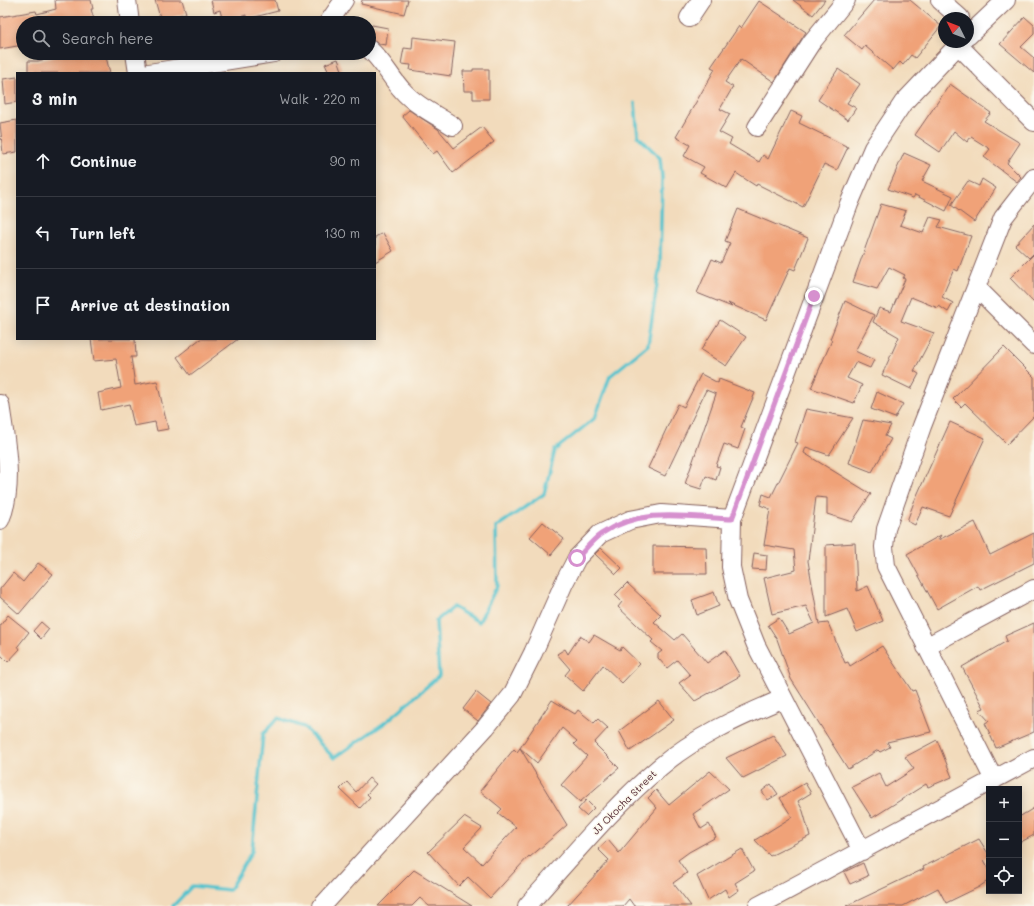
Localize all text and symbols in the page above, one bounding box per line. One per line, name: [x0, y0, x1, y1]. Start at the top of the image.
north arrow: [938, 12, 974, 48]
search box: [16, 16, 376, 60]
icon: search: [30, 27, 52, 49]
text: Search here: [62, 28, 153, 48]
text: 3 min: [32, 87, 77, 109]
text: Walk · 220 m: [279, 90, 360, 107]
icon: ahead: [32, 150, 54, 172]
text: Continue: [70, 151, 137, 171]
text: 90 m: [330, 152, 360, 169]
icon: left: [32, 222, 54, 244]
text: Turn left: [70, 223, 135, 243]
text: 130 m: [324, 224, 360, 241]
route end: [805, 287, 823, 305]
icon: arrive: [32, 294, 54, 316]
text: Arrive at destination: [70, 295, 230, 315]
route start: [568, 549, 586, 567]
street label: JJ Okocha Street: [589, 767, 659, 837]
map controls: [986, 786, 1022, 894]
button: +: [986, 786, 1022, 822]
button: −: [986, 822, 1022, 858]
button: locate: [986, 858, 1022, 894]

